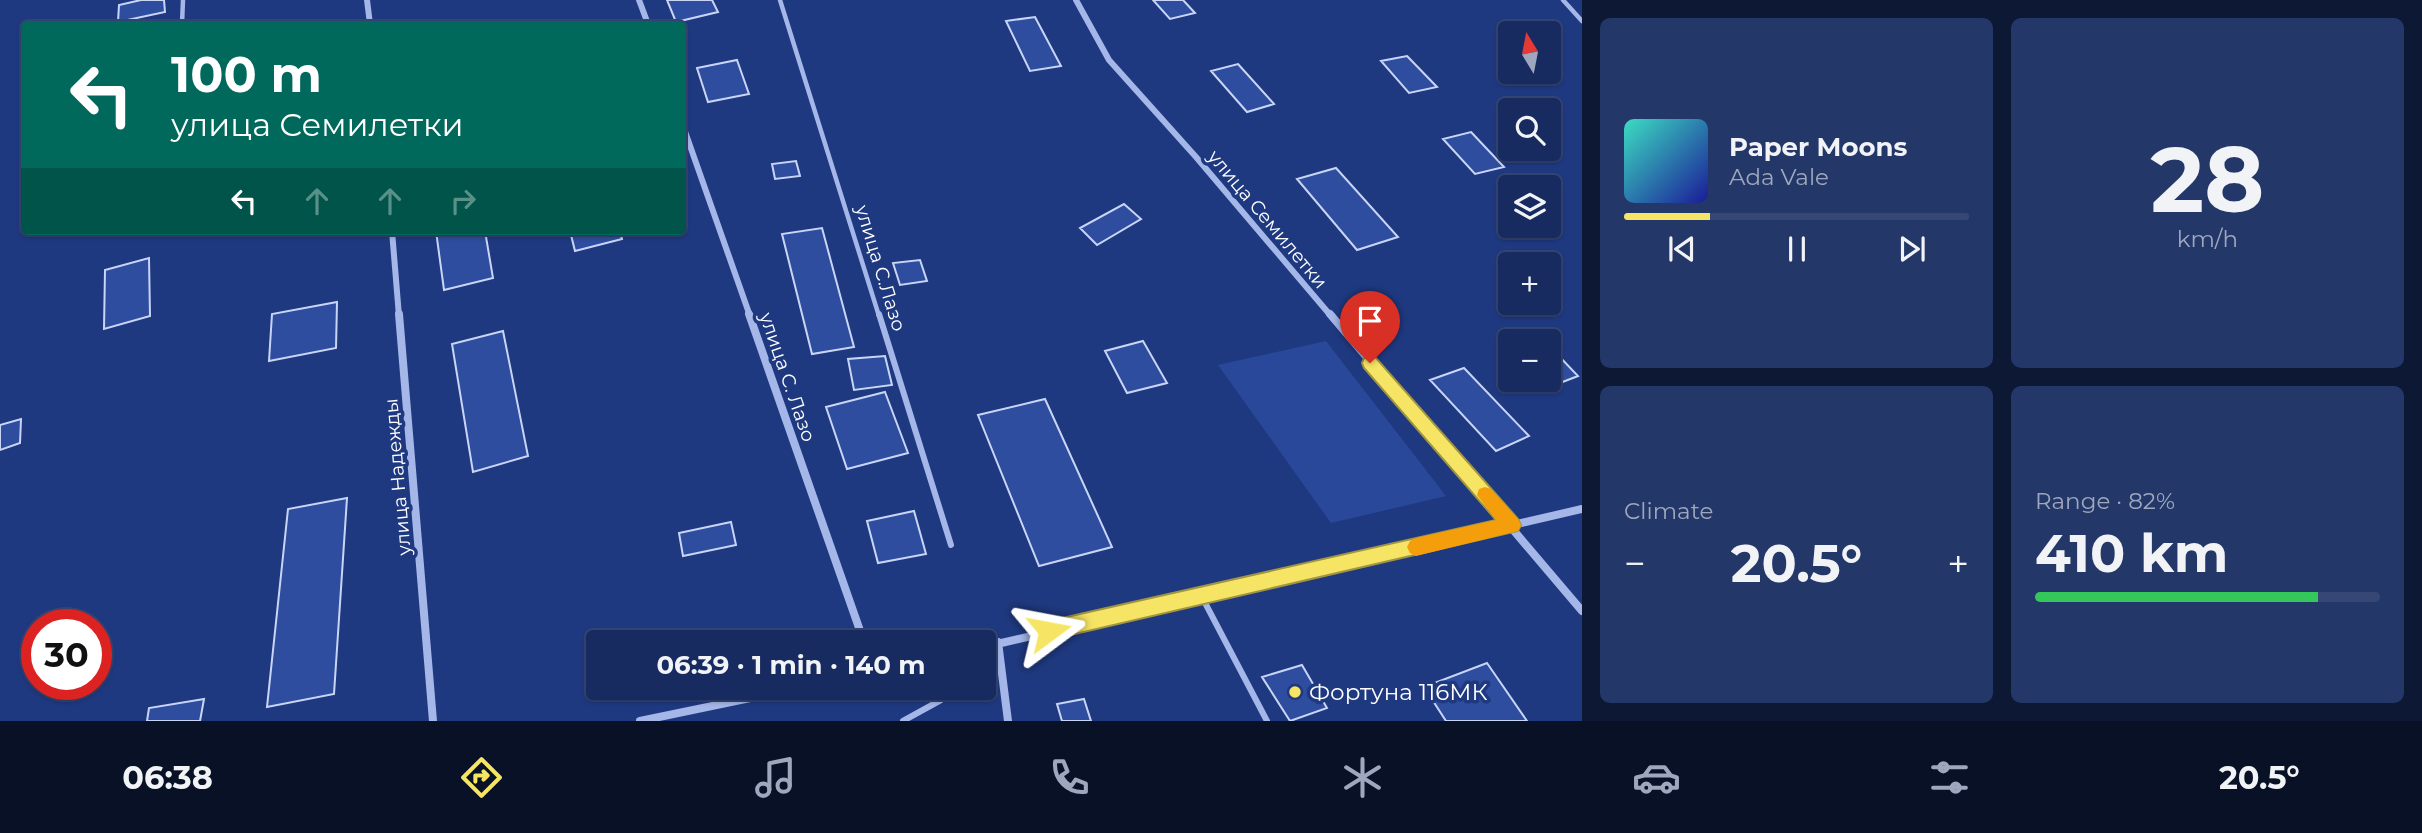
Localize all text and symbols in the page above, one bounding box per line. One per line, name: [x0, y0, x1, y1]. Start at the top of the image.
north arrow: [1498, 21, 1561, 84]
map controls: [1498, 21, 1561, 392]
text: 100 m: [171, 45, 322, 104]
icon: left: [56, 49, 147, 140]
button: search: [1498, 98, 1561, 161]
text: улица Семилетки: [171, 105, 464, 144]
text: 28: [2151, 124, 2264, 235]
text: Paper Moons: [1729, 131, 1907, 163]
street label: улица Семилетки: [1202, 145, 1332, 293]
text: Ada Vale: [1729, 163, 1829, 191]
button: layers: [1498, 175, 1561, 238]
icon: left: [225, 182, 263, 220]
icon: ahead: [298, 182, 336, 220]
icon: ahead: [371, 182, 409, 220]
icon: right: [444, 182, 482, 220]
street label: улица С.Лазо: [850, 201, 911, 334]
text: km/h: [2177, 225, 2238, 253]
icon: previous: [1663, 230, 1701, 268]
icon: pause: [1778, 230, 1816, 268]
icon: next: [1893, 230, 1931, 268]
button: +: [1498, 252, 1561, 315]
pin: [1340, 291, 1400, 363]
icon: arrive: [1351, 302, 1389, 340]
street label: улица С. Лазо: [754, 308, 820, 445]
button: −: [1498, 329, 1561, 392]
street label: улица Надежды: [379, 397, 416, 558]
text: Range · 82%: [2035, 487, 2175, 515]
text: Climate: [1624, 497, 1713, 525]
text: 410 km: [2035, 522, 2228, 585]
text: 20.5°: [1731, 532, 1862, 595]
text: −: [1624, 540, 1646, 587]
text: +: [1947, 540, 1969, 587]
position arrow: [1012, 594, 1086, 668]
speed limit sign: 30: [21, 609, 112, 700]
text: 06:39 · 1 min · 140 m: [656, 649, 926, 681]
place label: Фортуна 116МК: [1309, 678, 1488, 706]
marker: Фортуна 116МК: [1287, 684, 1303, 700]
icon: directions: [457, 753, 506, 802]
icon: music: [751, 753, 800, 802]
icon: phone: [1045, 753, 1094, 802]
icon: climate: [1338, 753, 1387, 802]
icon: car: [1632, 753, 1681, 802]
icon: filters: [1925, 753, 1974, 802]
text: 06:38: [122, 758, 213, 797]
text: 20.5°: [2219, 758, 2300, 797]

